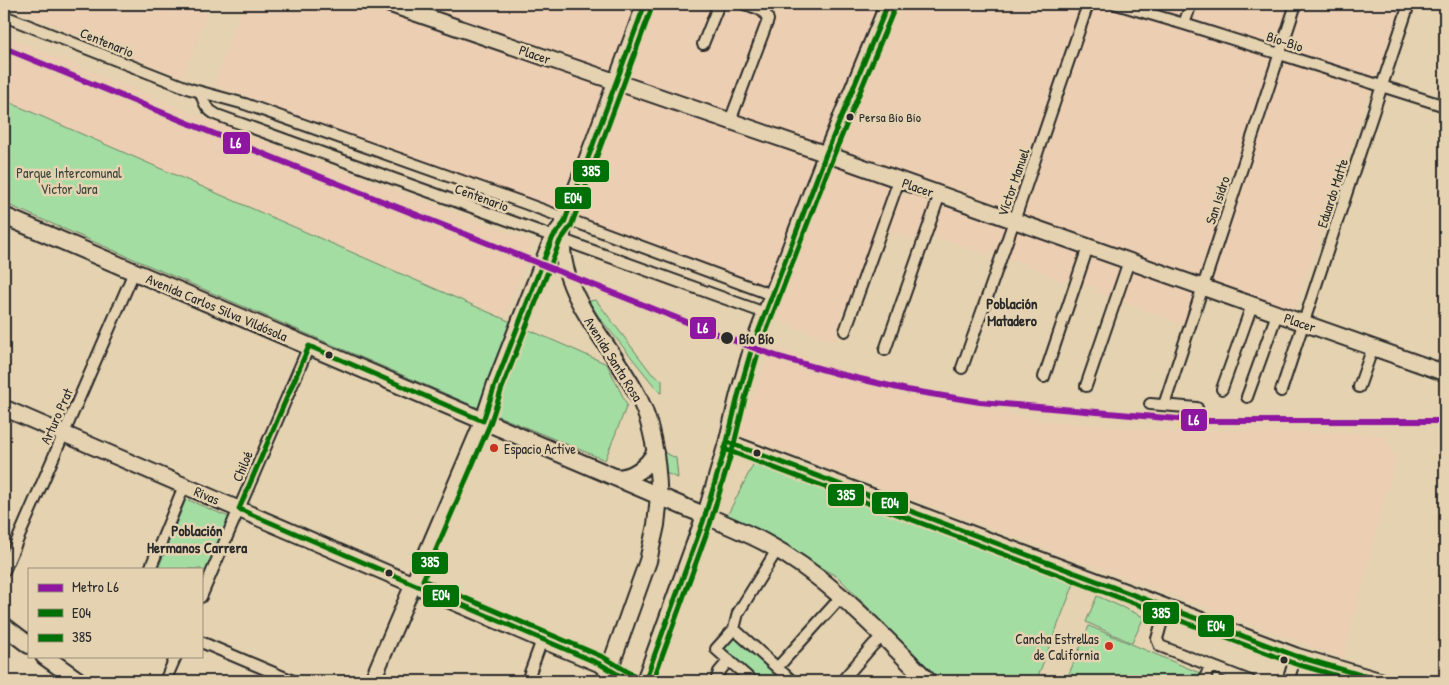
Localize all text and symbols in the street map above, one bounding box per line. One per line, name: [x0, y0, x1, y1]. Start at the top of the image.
street label: Centenario: [78, 23, 137, 61]
street label: Bio-Bio: [1264, 26, 1306, 56]
street label: Placer: [517, 40, 554, 68]
place label: Persa Bío Bío: [859, 108, 921, 126]
marker: Persa Bío Bío: [845, 112, 855, 122]
line badge: L6: [222, 131, 251, 155]
text: L6: [231, 133, 242, 152]
street label: Víctor Manuel: [993, 145, 1034, 218]
street label: Eduardo Matte: [1312, 156, 1352, 230]
line badge: 385: [572, 159, 610, 183]
text: 385: [582, 161, 600, 180]
park label: Parque Intercomunal Victor Jara: [16, 163, 122, 198]
street label: Placer: [900, 173, 937, 201]
street label: San Isidro: [1200, 173, 1234, 227]
street label: Centenario: [452, 179, 512, 216]
line badge: E04: [554, 186, 592, 210]
text: E04: [564, 188, 583, 207]
street label: Avenida Carlos Silva Vildósola: [143, 269, 291, 346]
district label: Población Matadero: [986, 293, 1038, 331]
street label: Placer: [1282, 308, 1319, 336]
street label: Avenida Santa Rosa: [580, 313, 648, 405]
line badge: L6: [689, 316, 717, 340]
text: L6: [698, 318, 709, 337]
place label: Bío Bío: [739, 329, 774, 348]
marker: Bío Bío: [719, 330, 735, 346]
unlabelled marker: [324, 350, 334, 360]
street label: Arturo Prat: [35, 385, 77, 447]
line badge: L6: [1180, 408, 1208, 432]
text: L6: [1189, 410, 1200, 429]
place label: Espacio Active: [504, 439, 576, 459]
marker: Espacio Active: [488, 442, 500, 454]
street label: Chiloé: [227, 447, 257, 484]
unlabelled marker: [752, 448, 762, 458]
street label: Rivas: [191, 481, 223, 509]
line badge: 385: [827, 483, 865, 507]
text: 385: [837, 485, 855, 504]
line badge: E04: [871, 491, 909, 515]
text: E04: [881, 493, 900, 512]
district label: Población Hermanos Carrera: [147, 520, 247, 558]
line badge: 385: [411, 551, 449, 575]
text: 385: [421, 552, 439, 571]
legend: [28, 568, 202, 658]
unlabelled marker: [384, 568, 394, 578]
text: Metro L6: [72, 576, 119, 597]
line badge: E04: [422, 584, 460, 608]
text: E04: [432, 585, 451, 604]
line badge: 385: [1142, 601, 1180, 625]
text: E04: [72, 602, 91, 623]
text: 385: [1152, 603, 1170, 622]
line badge: E04: [1197, 614, 1235, 638]
text: E04: [1207, 616, 1226, 635]
text: 385: [72, 626, 92, 647]
place label: Cancha Estrellas de California: [1015, 629, 1099, 664]
marker: Cancha Estrellas de California: [1103, 640, 1115, 652]
unlabelled marker: [1279, 655, 1289, 665]

